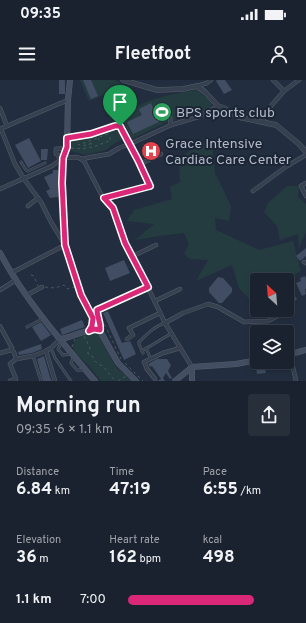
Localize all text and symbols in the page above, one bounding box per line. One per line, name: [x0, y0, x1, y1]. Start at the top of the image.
text: 09:35: [20, 5, 61, 24]
icon: menu: [16, 43, 38, 65]
text: Fleetfoot: [115, 43, 191, 66]
icon: person: [268, 43, 290, 65]
pin: [103, 85, 137, 126]
icon: arrive: [109, 91, 131, 113]
sports icon: BPS sports club: [151, 101, 173, 123]
place label: BPS sports club: [176, 105, 275, 122]
place label: Grace Intensive Cardiac Care Center: [165, 136, 292, 169]
hospital icon: Grace Intensive Cardiac Care Center: [140, 140, 162, 162]
north arrow: [250, 273, 294, 317]
map controls: [250, 273, 294, 369]
button: layers: [250, 325, 294, 369]
text: Morning run: [16, 393, 141, 420]
button: share: [248, 394, 290, 436]
text: 09:35 · 6 × 1.1 km: [16, 422, 113, 438]
text: Distance: [16, 465, 59, 479]
text: Time: [109, 465, 134, 479]
text: Pace: [203, 465, 227, 479]
text: 6.84: [16, 479, 52, 501]
text: 47:19: [109, 479, 151, 501]
text: 6:55: [203, 479, 238, 501]
text: km: [52, 484, 70, 498]
text: /km: [238, 484, 261, 498]
text: Elevation: [16, 533, 61, 547]
text: Heart rate: [109, 533, 160, 547]
text: kcal: [203, 533, 222, 547]
text: 36: [16, 547, 37, 569]
text: 162: [109, 547, 137, 569]
text: 498: [203, 547, 235, 569]
text: m: [37, 552, 49, 566]
text: bpm: [137, 552, 161, 566]
text: 1.1 km: [16, 592, 52, 608]
text: 7:00: [80, 592, 106, 608]

